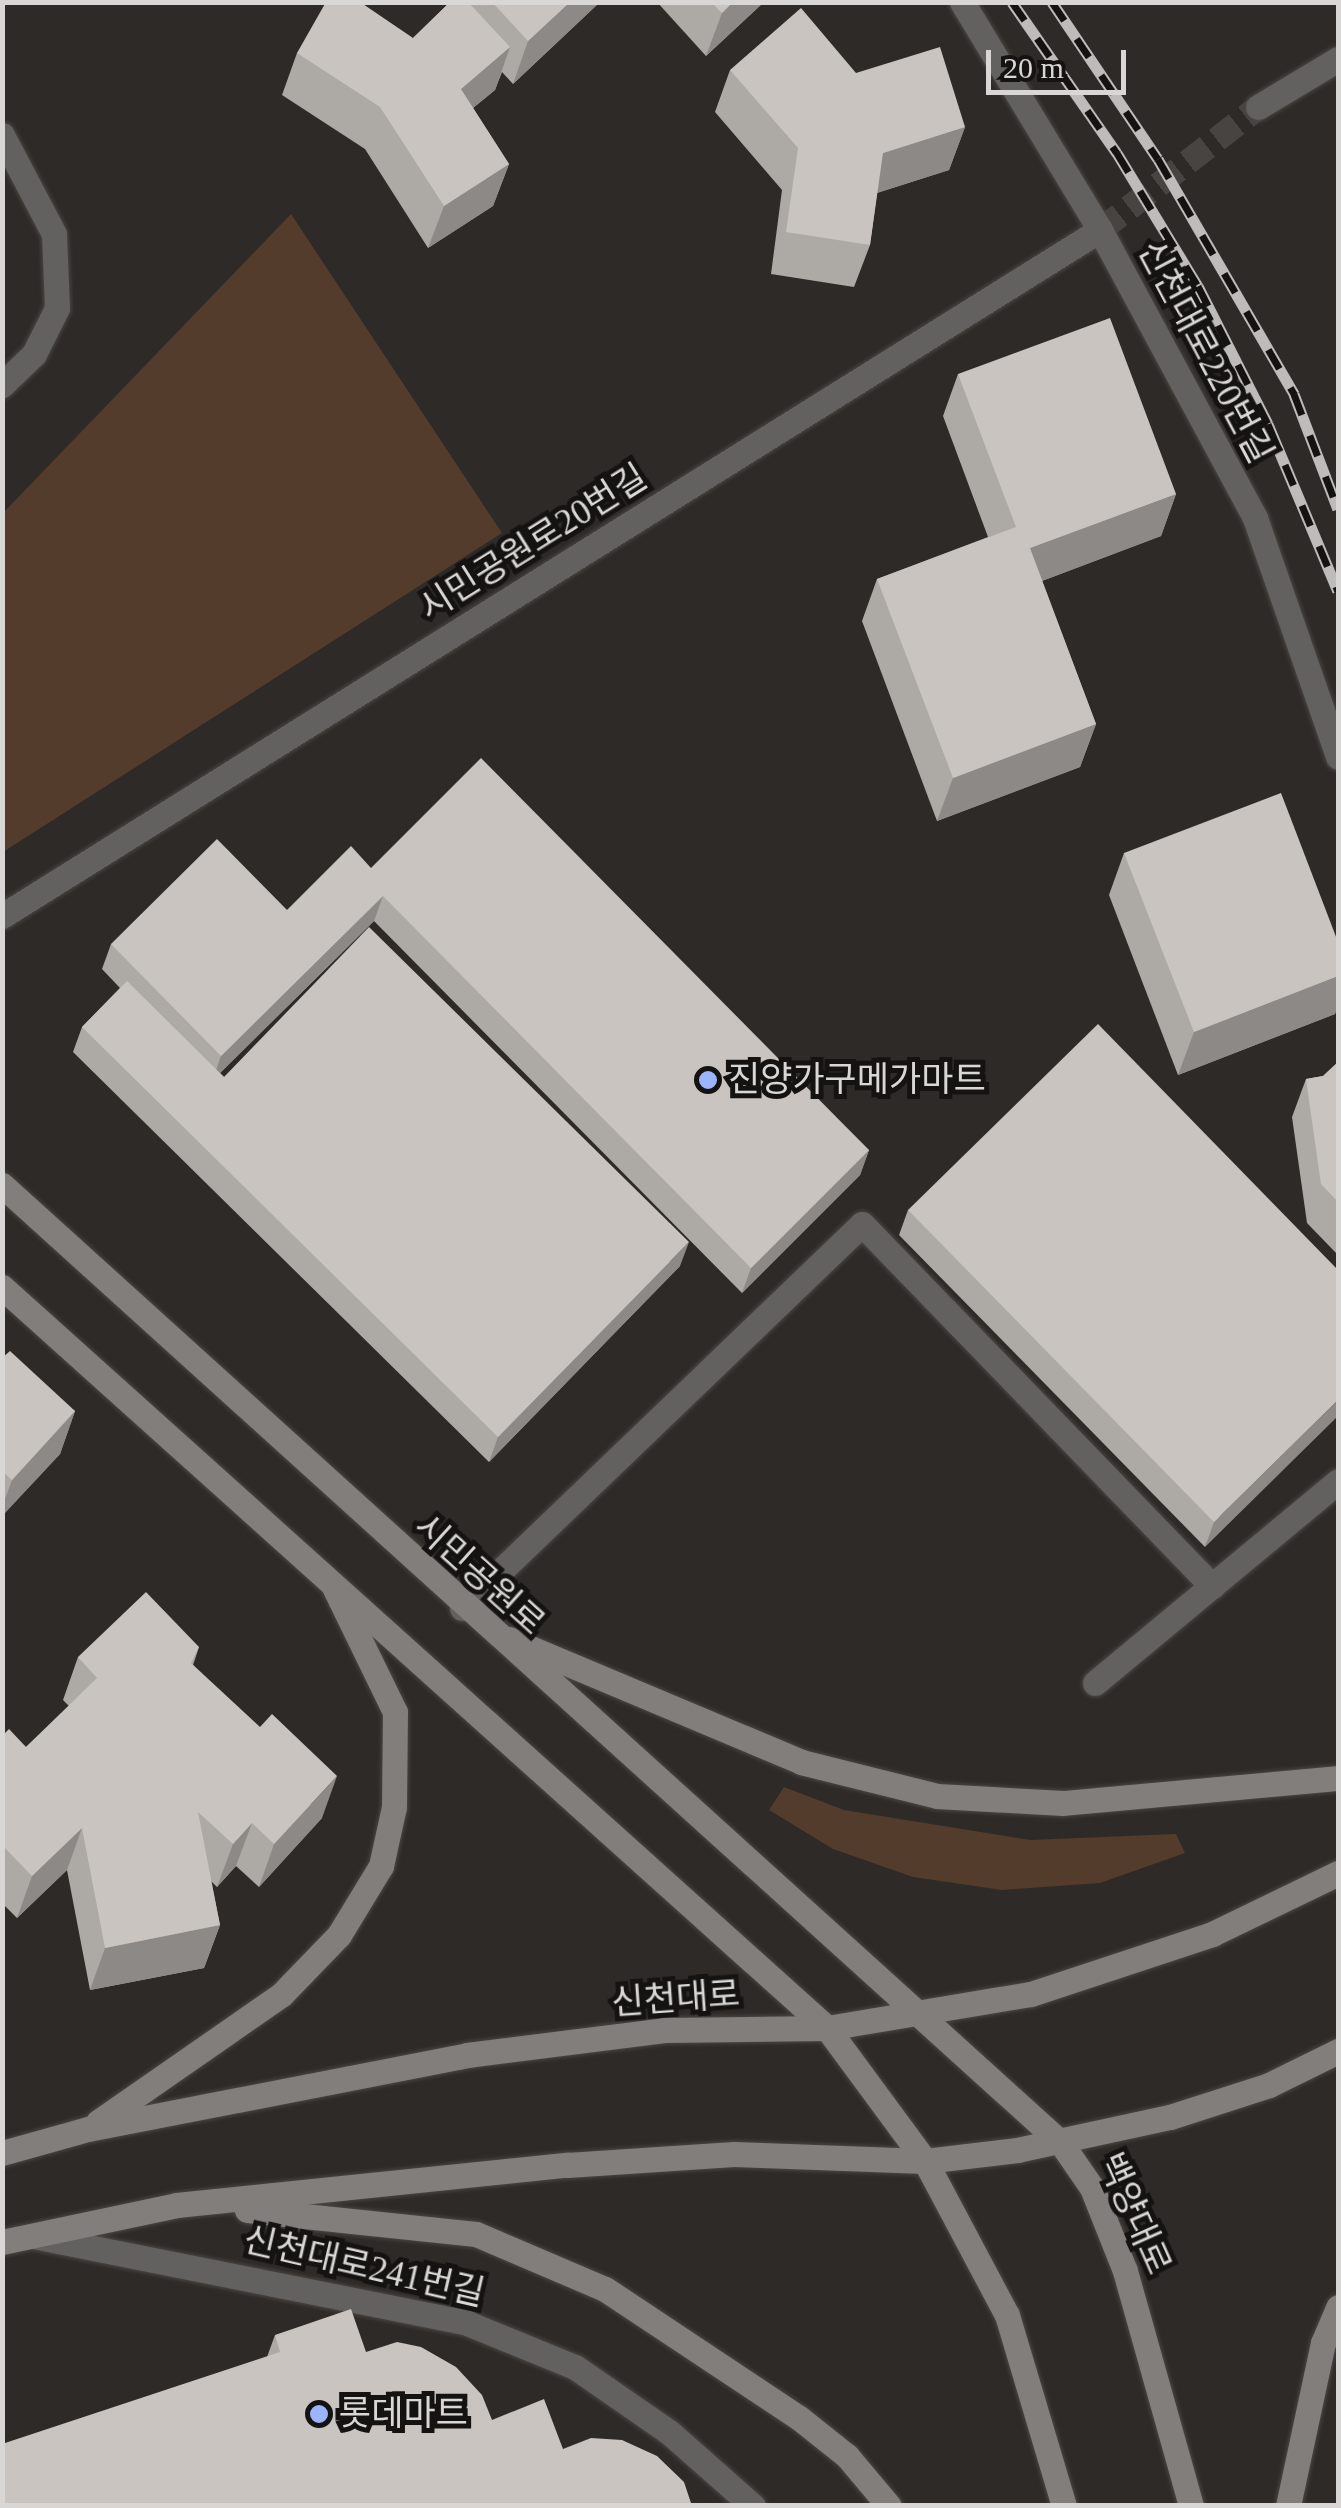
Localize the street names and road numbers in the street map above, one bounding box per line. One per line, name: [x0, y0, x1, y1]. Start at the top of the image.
street label: 신천대로220번길: [1129, 234, 1281, 470]
street label: 시민공원로20번길: [411, 456, 655, 630]
street label: 시민공원로: [405, 1506, 553, 1644]
street label: 신천대로: [610, 1974, 742, 2024]
street label: 백양대로: [1089, 2147, 1179, 2281]
street label: 신천대로241번길: [240, 2219, 488, 2315]

